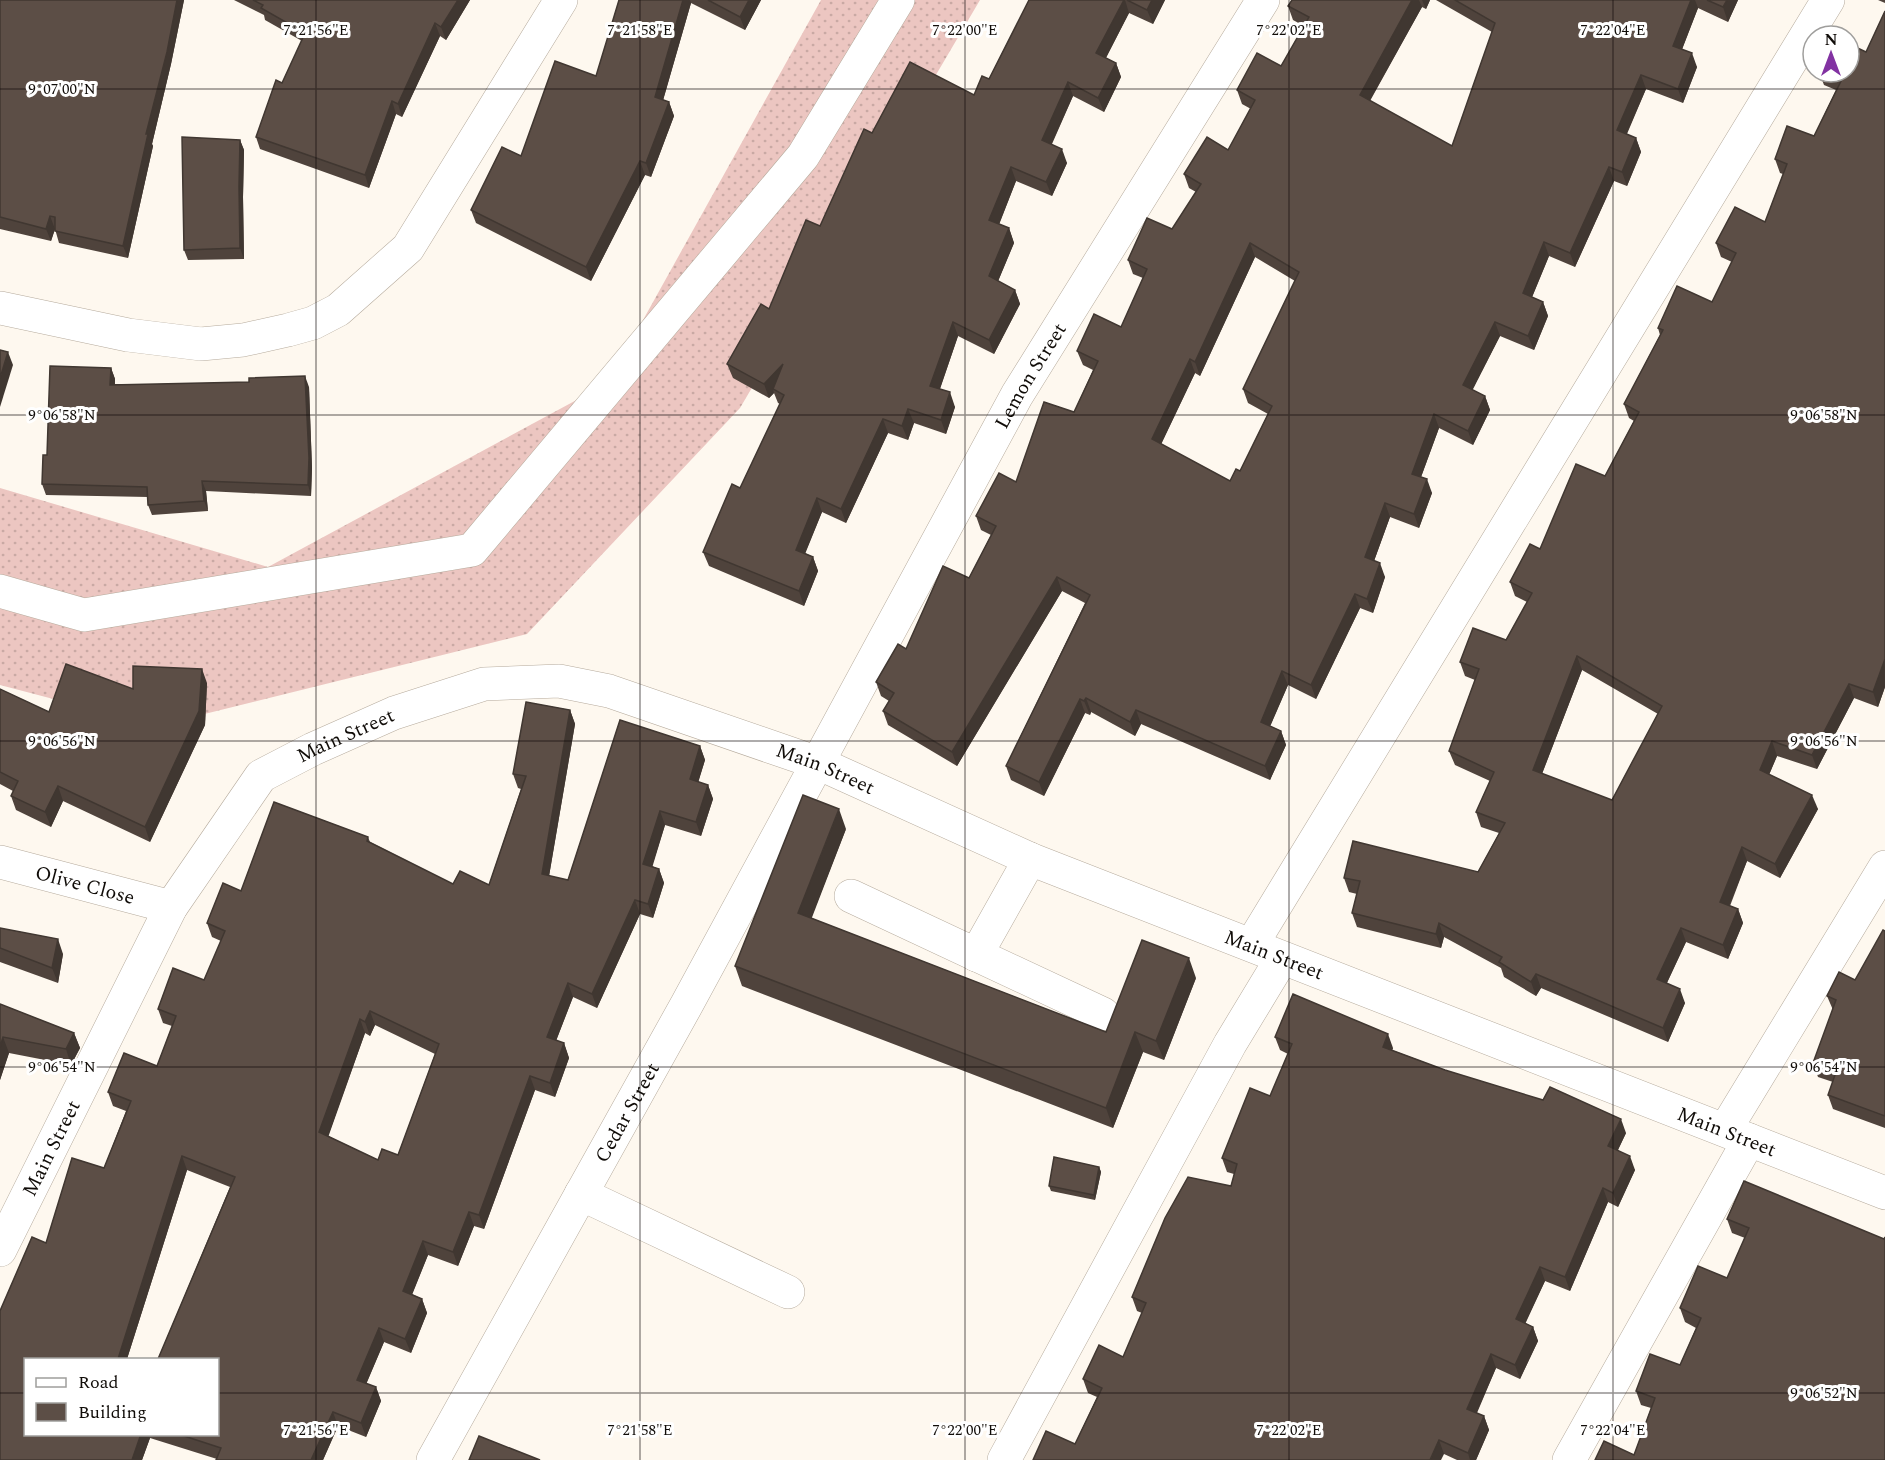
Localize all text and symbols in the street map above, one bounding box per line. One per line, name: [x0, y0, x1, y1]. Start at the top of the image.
text: 7°21'56"E: [283, 19, 349, 42]
text: 7°21'58"E: [607, 19, 673, 42]
text: 7°22'00"E: [932, 19, 998, 42]
text: 7°22'02"E: [1256, 19, 1322, 42]
text: 7°22'04"E: [1580, 19, 1646, 42]
north arrow: [1801, 24, 1861, 84]
text: N: [1824, 28, 1838, 52]
text: 9°07'00"N: [28, 78, 96, 101]
street label: Lemon Street: [987, 317, 1075, 435]
text: 9°06'58"N: [28, 404, 96, 427]
text: 9°06'58"N: [1790, 404, 1858, 427]
street label: Main Street: [291, 701, 399, 771]
text: 9°06'56"N: [28, 730, 96, 753]
text: 9°06'56"N: [1790, 730, 1858, 753]
street label: Main Street: [772, 736, 879, 803]
street label: Olive Close: [32, 858, 138, 913]
street label: Main Street: [1220, 922, 1328, 988]
text: 9°06'54"N: [28, 1056, 96, 1079]
text: 9°06'54"N: [1790, 1056, 1858, 1079]
street label: Cedar Street: [588, 1057, 668, 1168]
street label: Main Street: [15, 1095, 88, 1202]
street label: Main Street: [1672, 1099, 1781, 1165]
legend: [24, 1358, 219, 1436]
text: Road: [78, 1369, 119, 1396]
text: 9°06'52"N: [1790, 1382, 1858, 1405]
text: Building: [78, 1399, 147, 1426]
text: 7°21'56"E: [283, 1419, 349, 1442]
text: 7°21'58"E: [607, 1419, 673, 1442]
text: 7°22'00"E: [932, 1419, 998, 1442]
text: 7°22'02"E: [1256, 1419, 1322, 1442]
text: 7°22'04"E: [1580, 1419, 1646, 1442]

